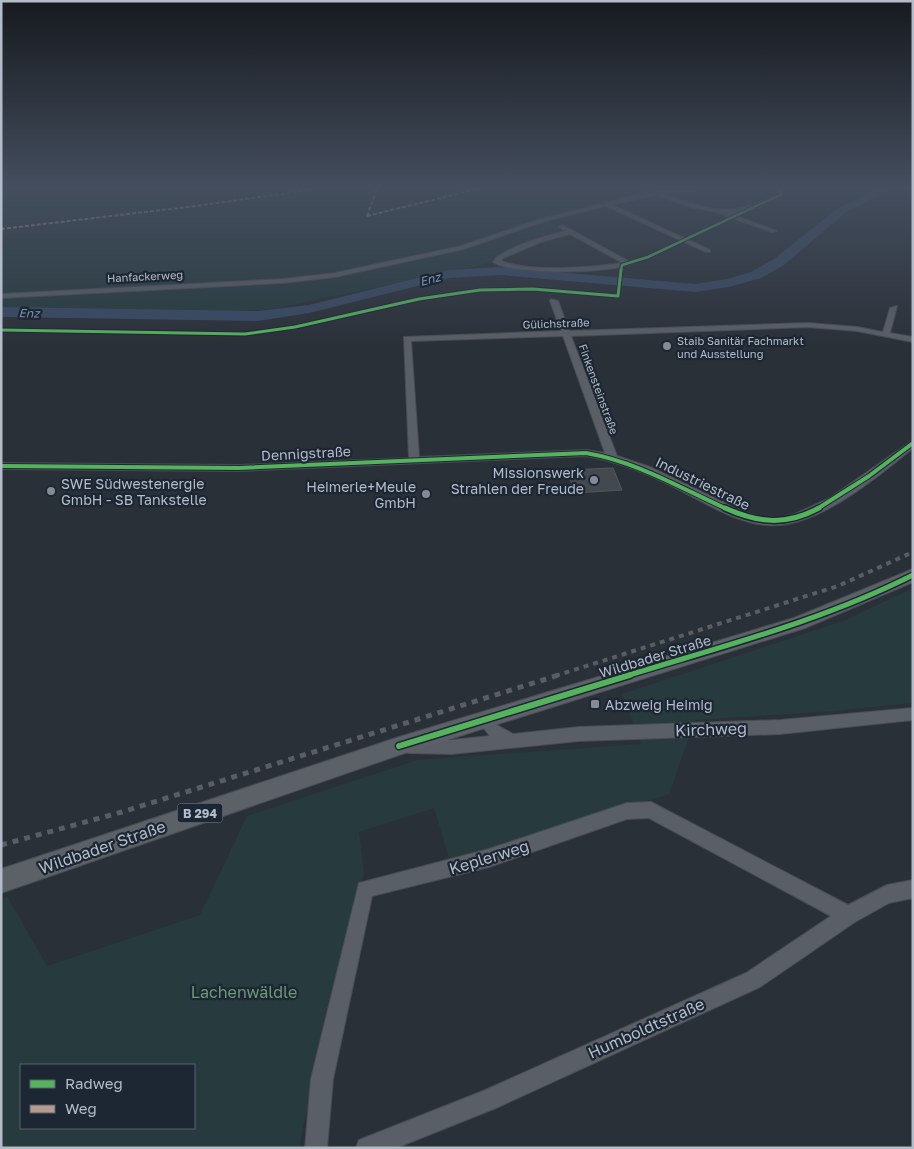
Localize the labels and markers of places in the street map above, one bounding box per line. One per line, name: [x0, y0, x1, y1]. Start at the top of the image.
place label: Staib Sanitär Fachmarkt und Ausstellung: [677, 334, 804, 360]
marker: Staib Sanitär Fachmarkt und Ausstellung: [661, 340, 673, 352]
place label: Missionswerk Strahlen der Freude: [451, 464, 584, 497]
marker: Missionswerk Strahlen der Freude: [588, 474, 600, 486]
place label: SWE Südwestenergie GmbH - SB Tankstelle: [61, 475, 207, 508]
place label: Heimerle+Meule GmbH: [306, 478, 416, 511]
marker: SWE Südwestenergie GmbH - SB Tankstelle: [45, 485, 57, 497]
marker: Heimerle+Meule GmbH: [420, 488, 432, 500]
place label: Abzweig Heimig: [605, 696, 713, 713]
marker: Abzweig Heimig: [589, 698, 601, 710]

